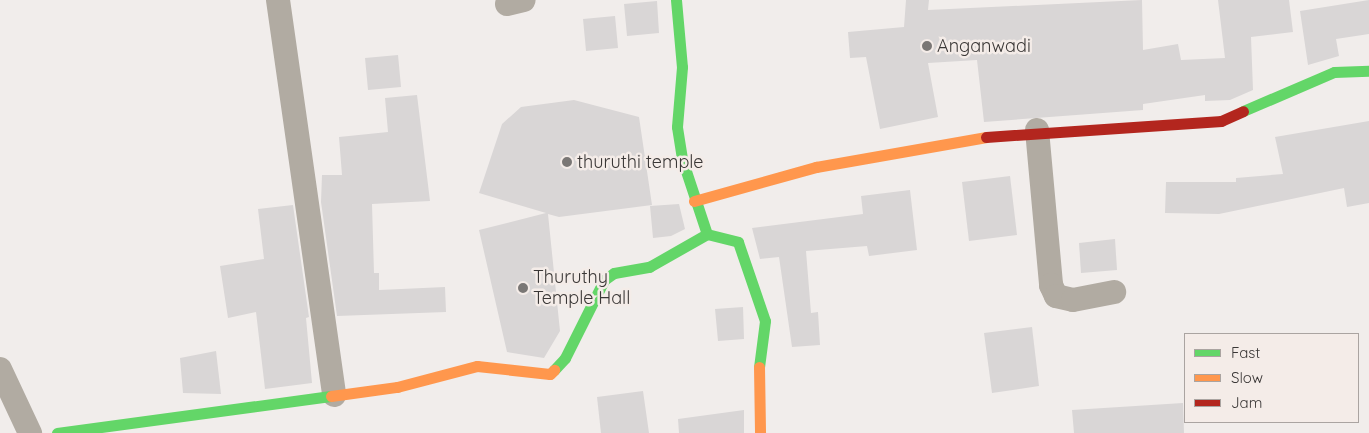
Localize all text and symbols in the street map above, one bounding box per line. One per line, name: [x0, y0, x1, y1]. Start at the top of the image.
place label: Anganwadi: [937, 35, 1031, 57]
marker: Anganwadi: [921, 40, 933, 52]
place label: thuruthi temple: [577, 151, 703, 173]
marker: thuruthi temple: [561, 156, 573, 168]
place label: Thuruthy Temple Hall: [533, 267, 630, 310]
marker: Thuruthy Temple Hall: [517, 282, 529, 294]
legend: [1184, 333, 1359, 423]
text: Fast: [1231, 343, 1260, 362]
text: Slow: [1231, 368, 1263, 387]
text: Jam: [1231, 393, 1262, 412]

